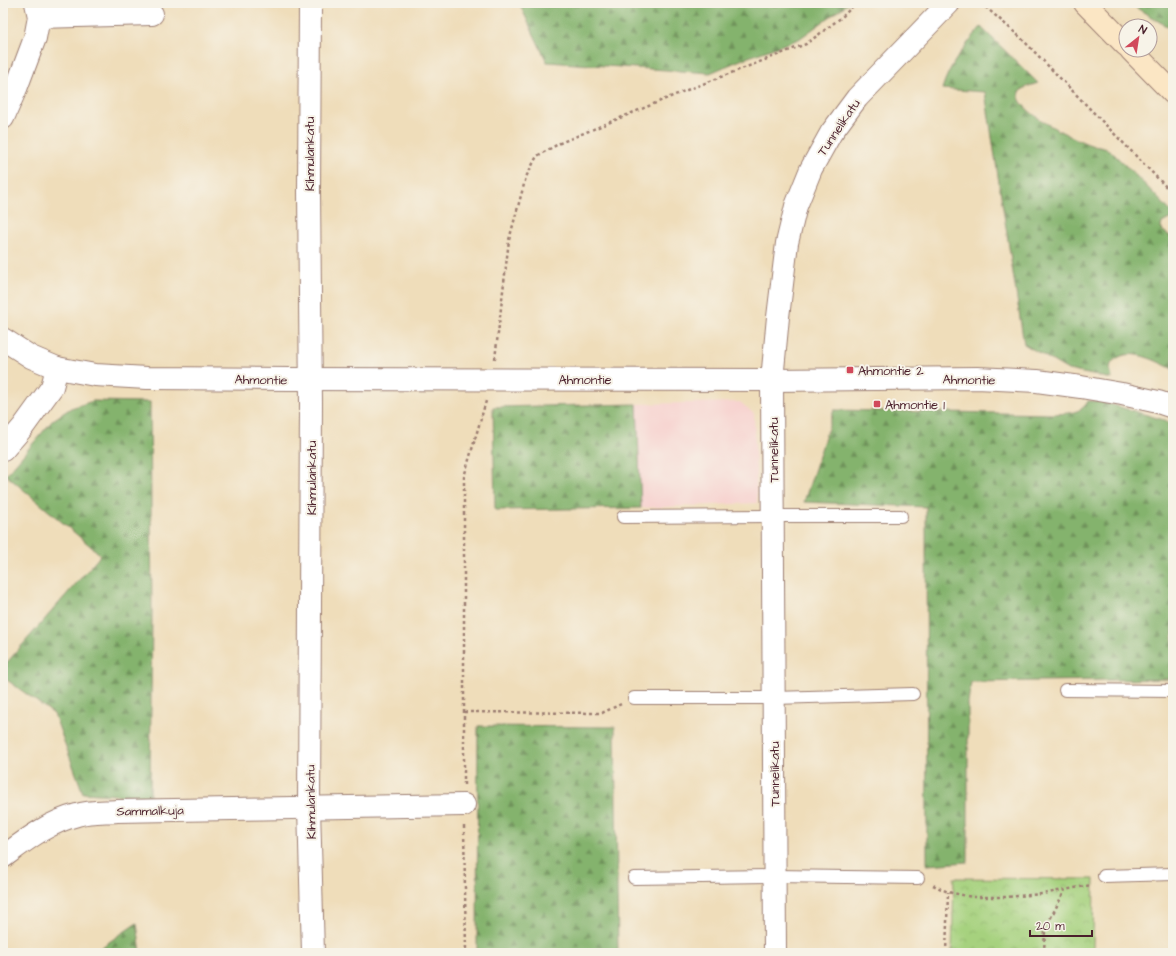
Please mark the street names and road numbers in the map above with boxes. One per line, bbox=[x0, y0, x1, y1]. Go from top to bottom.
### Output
street label: Tunnelikatu bbox=[813, 95, 865, 160]
street label: Kihmulankatu bbox=[301, 116, 319, 191]
street label: Ahmontie bbox=[234, 371, 288, 389]
street label: Ahmontie bbox=[559, 371, 611, 389]
street label: Ahmontie bbox=[942, 371, 996, 389]
street label: Tunnelikatu bbox=[765, 417, 783, 483]
street label: Kihmulankatu bbox=[303, 440, 321, 515]
street label: Tunnelikatu bbox=[766, 741, 784, 807]
street label: Kihmulankatu bbox=[301, 764, 321, 839]
street label: Sammalkuja bbox=[116, 801, 184, 821]

